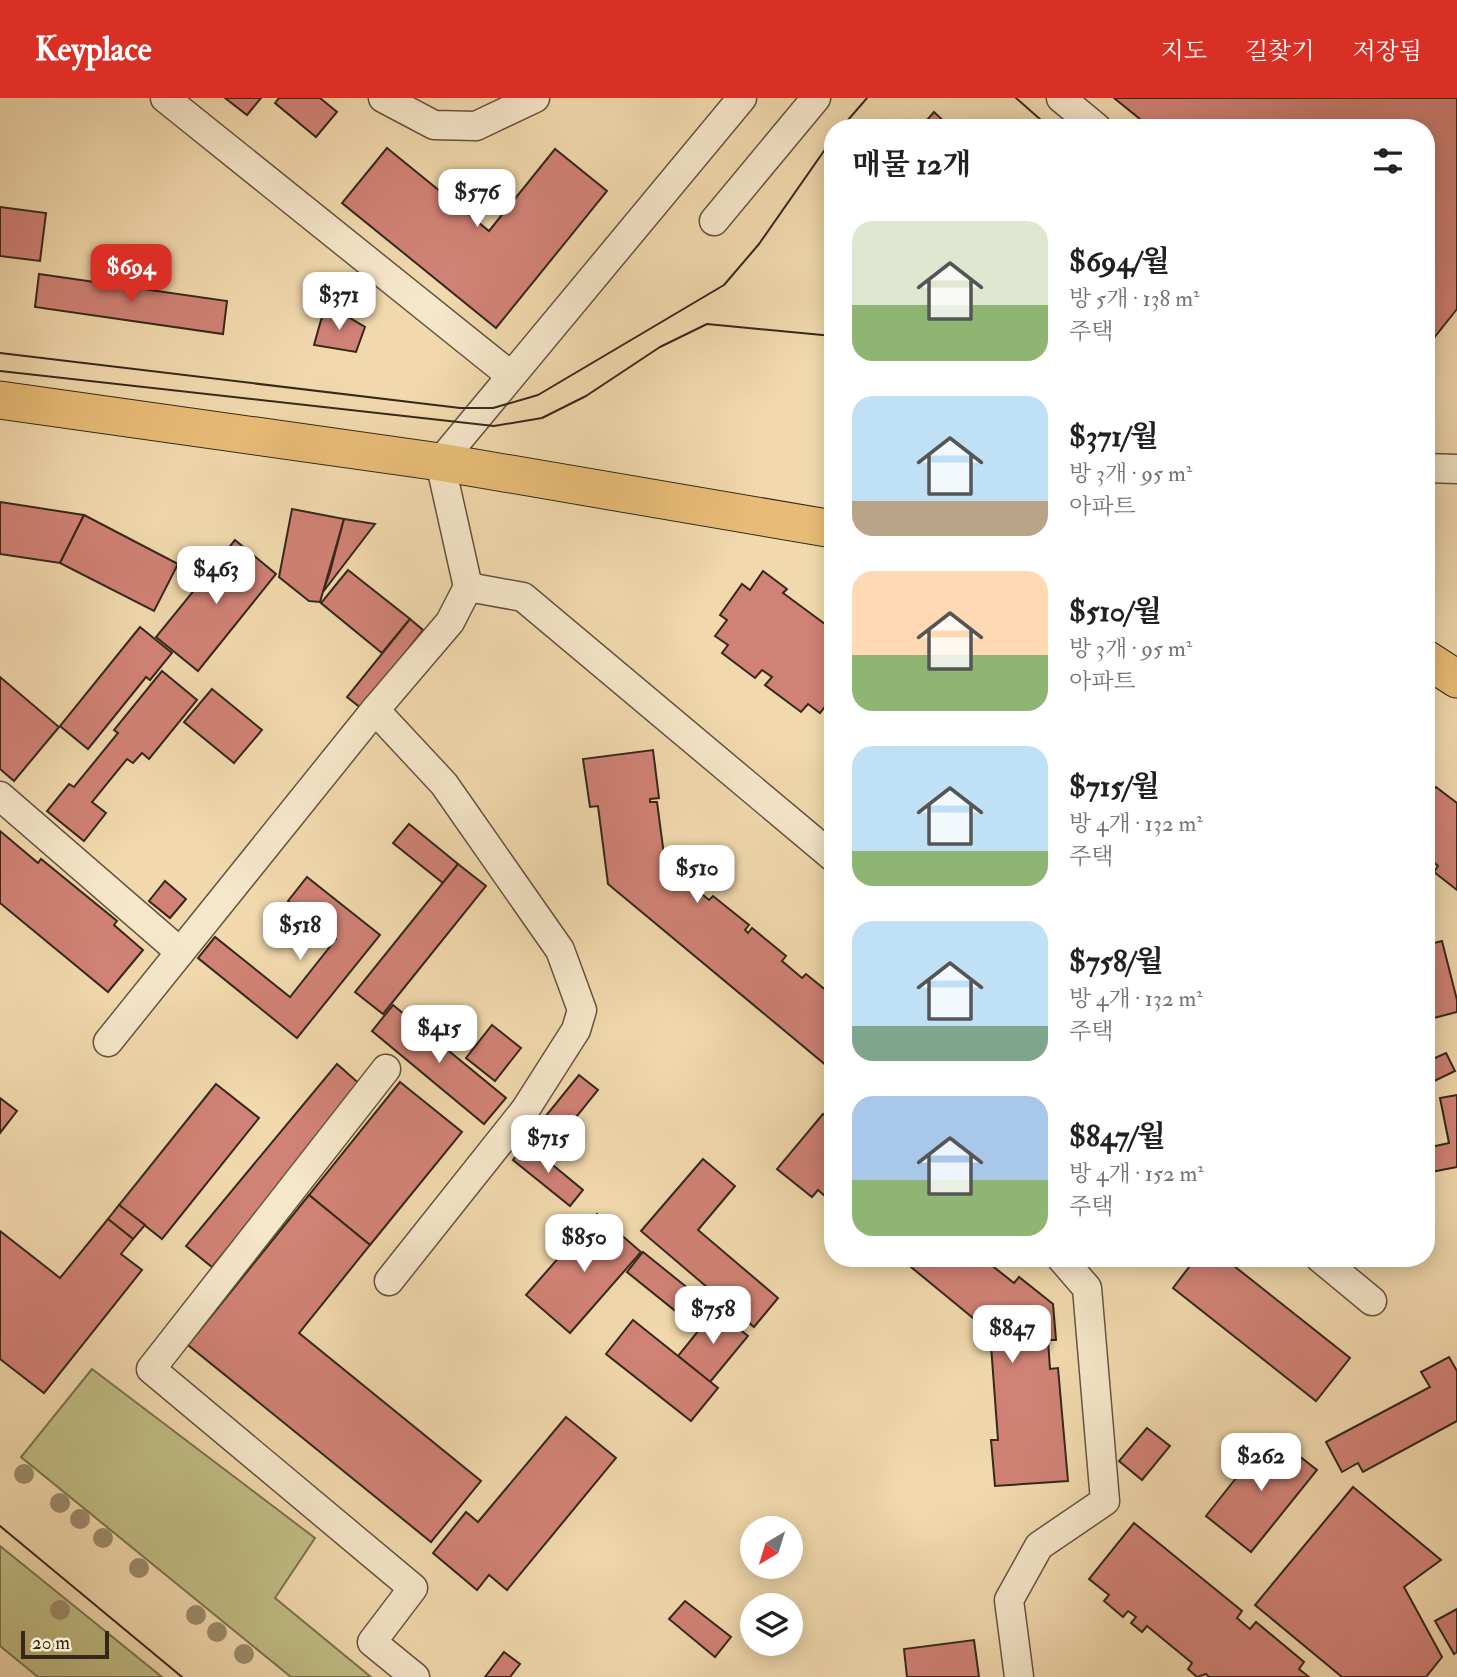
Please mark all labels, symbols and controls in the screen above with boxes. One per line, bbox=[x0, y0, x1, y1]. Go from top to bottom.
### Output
text: Keyplace bbox=[35, 29, 152, 70]
text: 지도 bbox=[1161, 36, 1207, 67]
text: 길찾기 bbox=[1245, 36, 1314, 67]
text: 저장됨 bbox=[1352, 36, 1422, 67]
icon: filters bbox=[1369, 142, 1407, 180]
text: 매물 12개 bbox=[852, 146, 971, 183]
pin: $576 bbox=[436, 170, 518, 229]
text: $576 bbox=[454, 177, 500, 206]
text: $694/월 bbox=[1069, 243, 1170, 280]
pin: $694 bbox=[90, 244, 172, 304]
icon: home bbox=[908, 249, 992, 333]
text: $694 bbox=[107, 252, 155, 281]
pin: $371 bbox=[298, 272, 380, 332]
text: $371 bbox=[319, 280, 359, 309]
text: 방 5개 · 138 m² bbox=[1069, 284, 1200, 313]
text: 주택 bbox=[1069, 317, 1113, 346]
text: $371/월 bbox=[1069, 418, 1159, 455]
icon: home bbox=[908, 424, 992, 508]
text: 방 3개 · 95 m² bbox=[1069, 459, 1192, 488]
text: 아파트 bbox=[1069, 492, 1136, 521]
pin: $463 bbox=[175, 546, 257, 606]
text: $463 bbox=[193, 554, 239, 583]
text: $510/월 bbox=[1069, 593, 1162, 630]
icon: home bbox=[908, 599, 992, 683]
text: 방 3개 · 95 m² bbox=[1069, 634, 1192, 663]
text: 아파트 bbox=[1069, 667, 1136, 696]
text: $715/월 bbox=[1069, 768, 1160, 805]
icon: home bbox=[908, 774, 992, 858]
text: 방 4개 · 132 m² bbox=[1069, 809, 1203, 838]
text: 주택 bbox=[1069, 842, 1113, 871]
pin: $510 bbox=[656, 846, 738, 905]
text: $510 bbox=[675, 853, 719, 882]
pin: $518 bbox=[259, 902, 341, 962]
text: $518 bbox=[279, 910, 321, 939]
text: $758/월 bbox=[1069, 943, 1164, 980]
icon: home bbox=[908, 949, 992, 1033]
text: 방 4개 · 132 m² bbox=[1069, 984, 1203, 1013]
pin: $415 bbox=[398, 1006, 480, 1065]
text: $415 bbox=[417, 1013, 461, 1042]
text: 주택 bbox=[1069, 1017, 1113, 1046]
pin: $715 bbox=[507, 1116, 589, 1175]
text: $847/월 bbox=[1069, 1118, 1166, 1155]
text: $715 bbox=[527, 1123, 569, 1152]
icon: home bbox=[908, 1124, 992, 1208]
text: 방 4개 · 152 m² bbox=[1069, 1159, 1204, 1188]
text: 주택 bbox=[1069, 1192, 1113, 1221]
pin: $850 bbox=[543, 1214, 625, 1274]
text: $850 bbox=[561, 1222, 607, 1251]
pin: $758 bbox=[672, 1286, 754, 1346]
text: $758 bbox=[691, 1294, 735, 1323]
pin: $847 bbox=[971, 1306, 1053, 1365]
text: $847 bbox=[989, 1313, 1035, 1342]
pin: $262 bbox=[1220, 1434, 1302, 1493]
text: $262 bbox=[1237, 1441, 1285, 1470]
north arrow bbox=[740, 1516, 803, 1578]
map controls bbox=[740, 1516, 803, 1656]
button: layers bbox=[740, 1593, 803, 1656]
scale bar bbox=[21, 1628, 108, 1660]
text: 20 m bbox=[32, 1631, 70, 1655]

